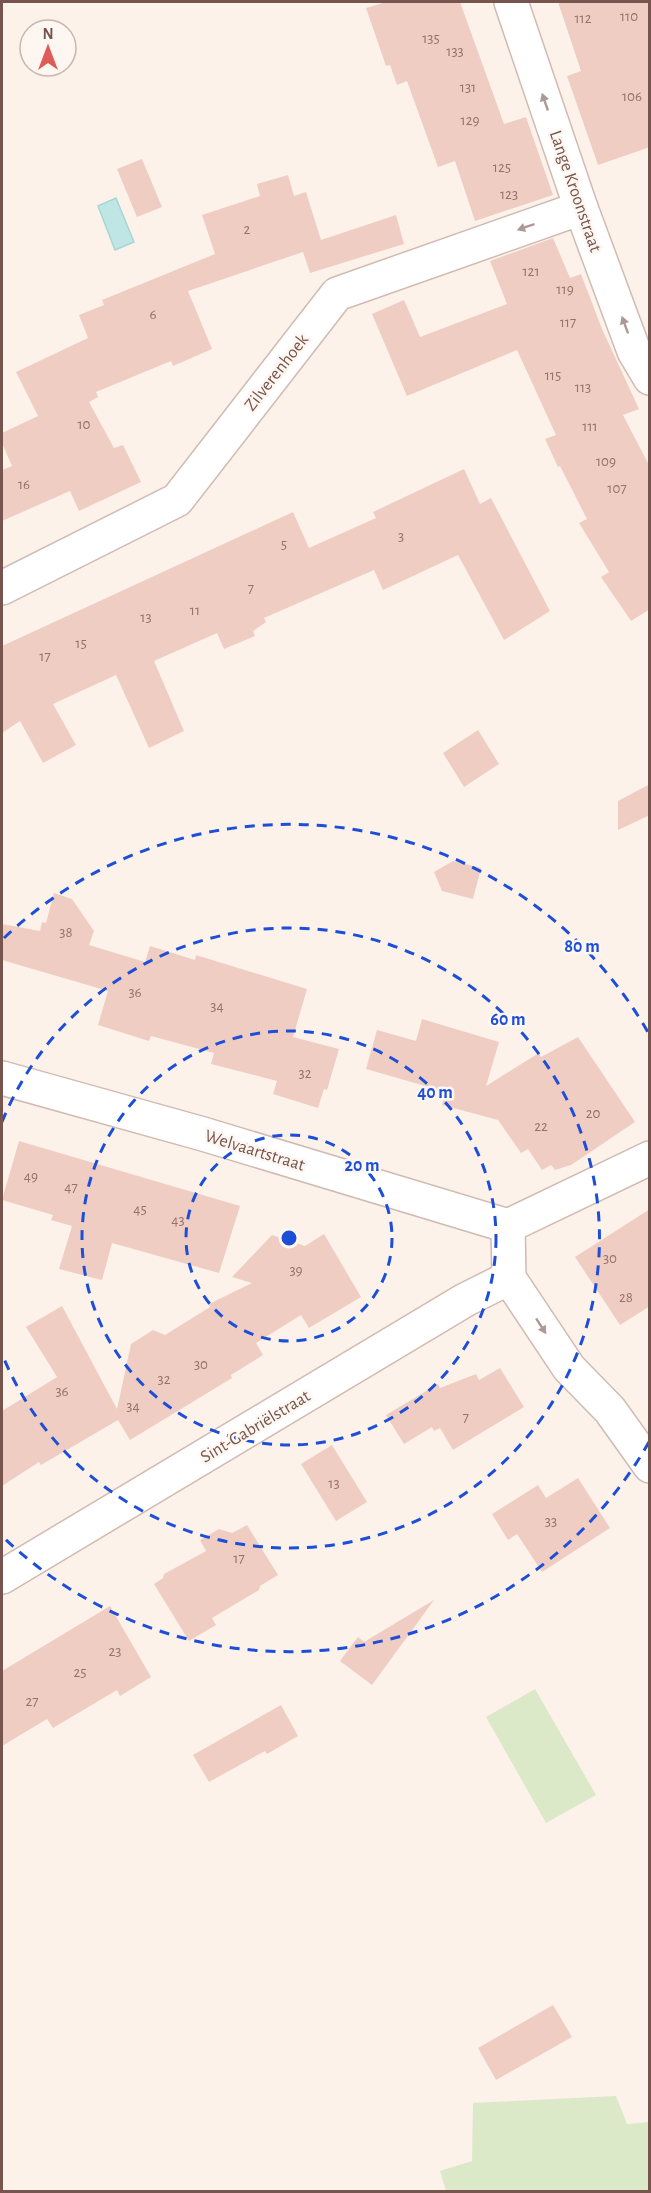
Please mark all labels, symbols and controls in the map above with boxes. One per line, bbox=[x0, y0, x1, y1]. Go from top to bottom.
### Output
house number: 110 bbox=[620, 9, 638, 24]
house number: 112 bbox=[574, 11, 592, 26]
north arrow bbox=[18, 18, 78, 78]
text: N bbox=[42, 26, 54, 42]
house number: 135 bbox=[422, 31, 440, 46]
house number: 133 bbox=[446, 44, 464, 59]
house number: 131 bbox=[460, 80, 476, 95]
house number: 106 bbox=[622, 89, 642, 104]
one-way arrow bbox=[540, 93, 549, 111]
house number: 129 bbox=[460, 113, 480, 128]
street label: Lange Kroonstraat bbox=[546, 128, 604, 255]
house number: 125 bbox=[493, 160, 511, 175]
house number: 123 bbox=[500, 187, 518, 202]
house number: 2 bbox=[244, 222, 251, 237]
one-way arrow bbox=[517, 223, 535, 233]
house number: 121 bbox=[522, 264, 540, 279]
house number: 119 bbox=[556, 282, 574, 297]
house number: 6 bbox=[149, 307, 157, 322]
house number: 117 bbox=[560, 315, 576, 330]
one-way arrow bbox=[619, 316, 629, 334]
street label: Zilverenhoek bbox=[241, 330, 313, 414]
house number: 115 bbox=[545, 368, 561, 383]
house number: 113 bbox=[575, 380, 591, 395]
house number: 10 bbox=[77, 417, 91, 432]
house number: 111 bbox=[582, 419, 598, 434]
house number: 109 bbox=[596, 454, 616, 469]
house number: 16 bbox=[18, 477, 30, 492]
house number: 107 bbox=[607, 481, 627, 496]
house number: 3 bbox=[398, 529, 404, 544]
house number: 5 bbox=[281, 537, 287, 552]
house number: 7 bbox=[248, 581, 254, 596]
house number: 11 bbox=[190, 603, 200, 618]
house number: 13 bbox=[140, 610, 152, 625]
house number: 15 bbox=[75, 636, 87, 651]
house number: 17 bbox=[39, 649, 51, 664]
house number: 38 bbox=[59, 925, 73, 940]
text: 80 m bbox=[564, 938, 600, 956]
house number: 36 bbox=[128, 985, 142, 1000]
house number: 34 bbox=[210, 999, 224, 1014]
text: 60 m bbox=[490, 1011, 526, 1029]
house number: 32 bbox=[298, 1066, 312, 1081]
text: 40 m bbox=[417, 1084, 453, 1102]
house number: 20 bbox=[586, 1106, 600, 1121]
house number: 22 bbox=[534, 1119, 548, 1134]
street label: Welvaartstraat bbox=[202, 1127, 307, 1175]
text: 20 m bbox=[344, 1157, 380, 1175]
house number: 49 bbox=[24, 1169, 38, 1184]
house number: 47 bbox=[64, 1180, 78, 1195]
house number: 45 bbox=[133, 1202, 147, 1217]
house number: 43 bbox=[171, 1213, 185, 1228]
centre of rings bbox=[279, 1228, 299, 1248]
house number: 30 bbox=[603, 1251, 617, 1266]
house number: 39 bbox=[289, 1263, 303, 1278]
house number: 28 bbox=[619, 1290, 633, 1305]
one-way arrow bbox=[536, 1318, 547, 1335]
house number: 30 bbox=[194, 1357, 208, 1372]
house number: 32 bbox=[157, 1372, 171, 1387]
house number: 36 bbox=[55, 1384, 69, 1399]
street label: Sint-Gabriëlstraat bbox=[198, 1387, 314, 1467]
house number: 34 bbox=[126, 1399, 140, 1414]
house number: 7 bbox=[463, 1410, 469, 1425]
house number: 13 bbox=[328, 1476, 340, 1491]
house number: 33 bbox=[545, 1514, 557, 1529]
house number: 17 bbox=[233, 1551, 245, 1566]
house number: 23 bbox=[108, 1644, 122, 1659]
house number: 25 bbox=[73, 1665, 87, 1680]
house number: 27 bbox=[25, 1694, 39, 1709]

